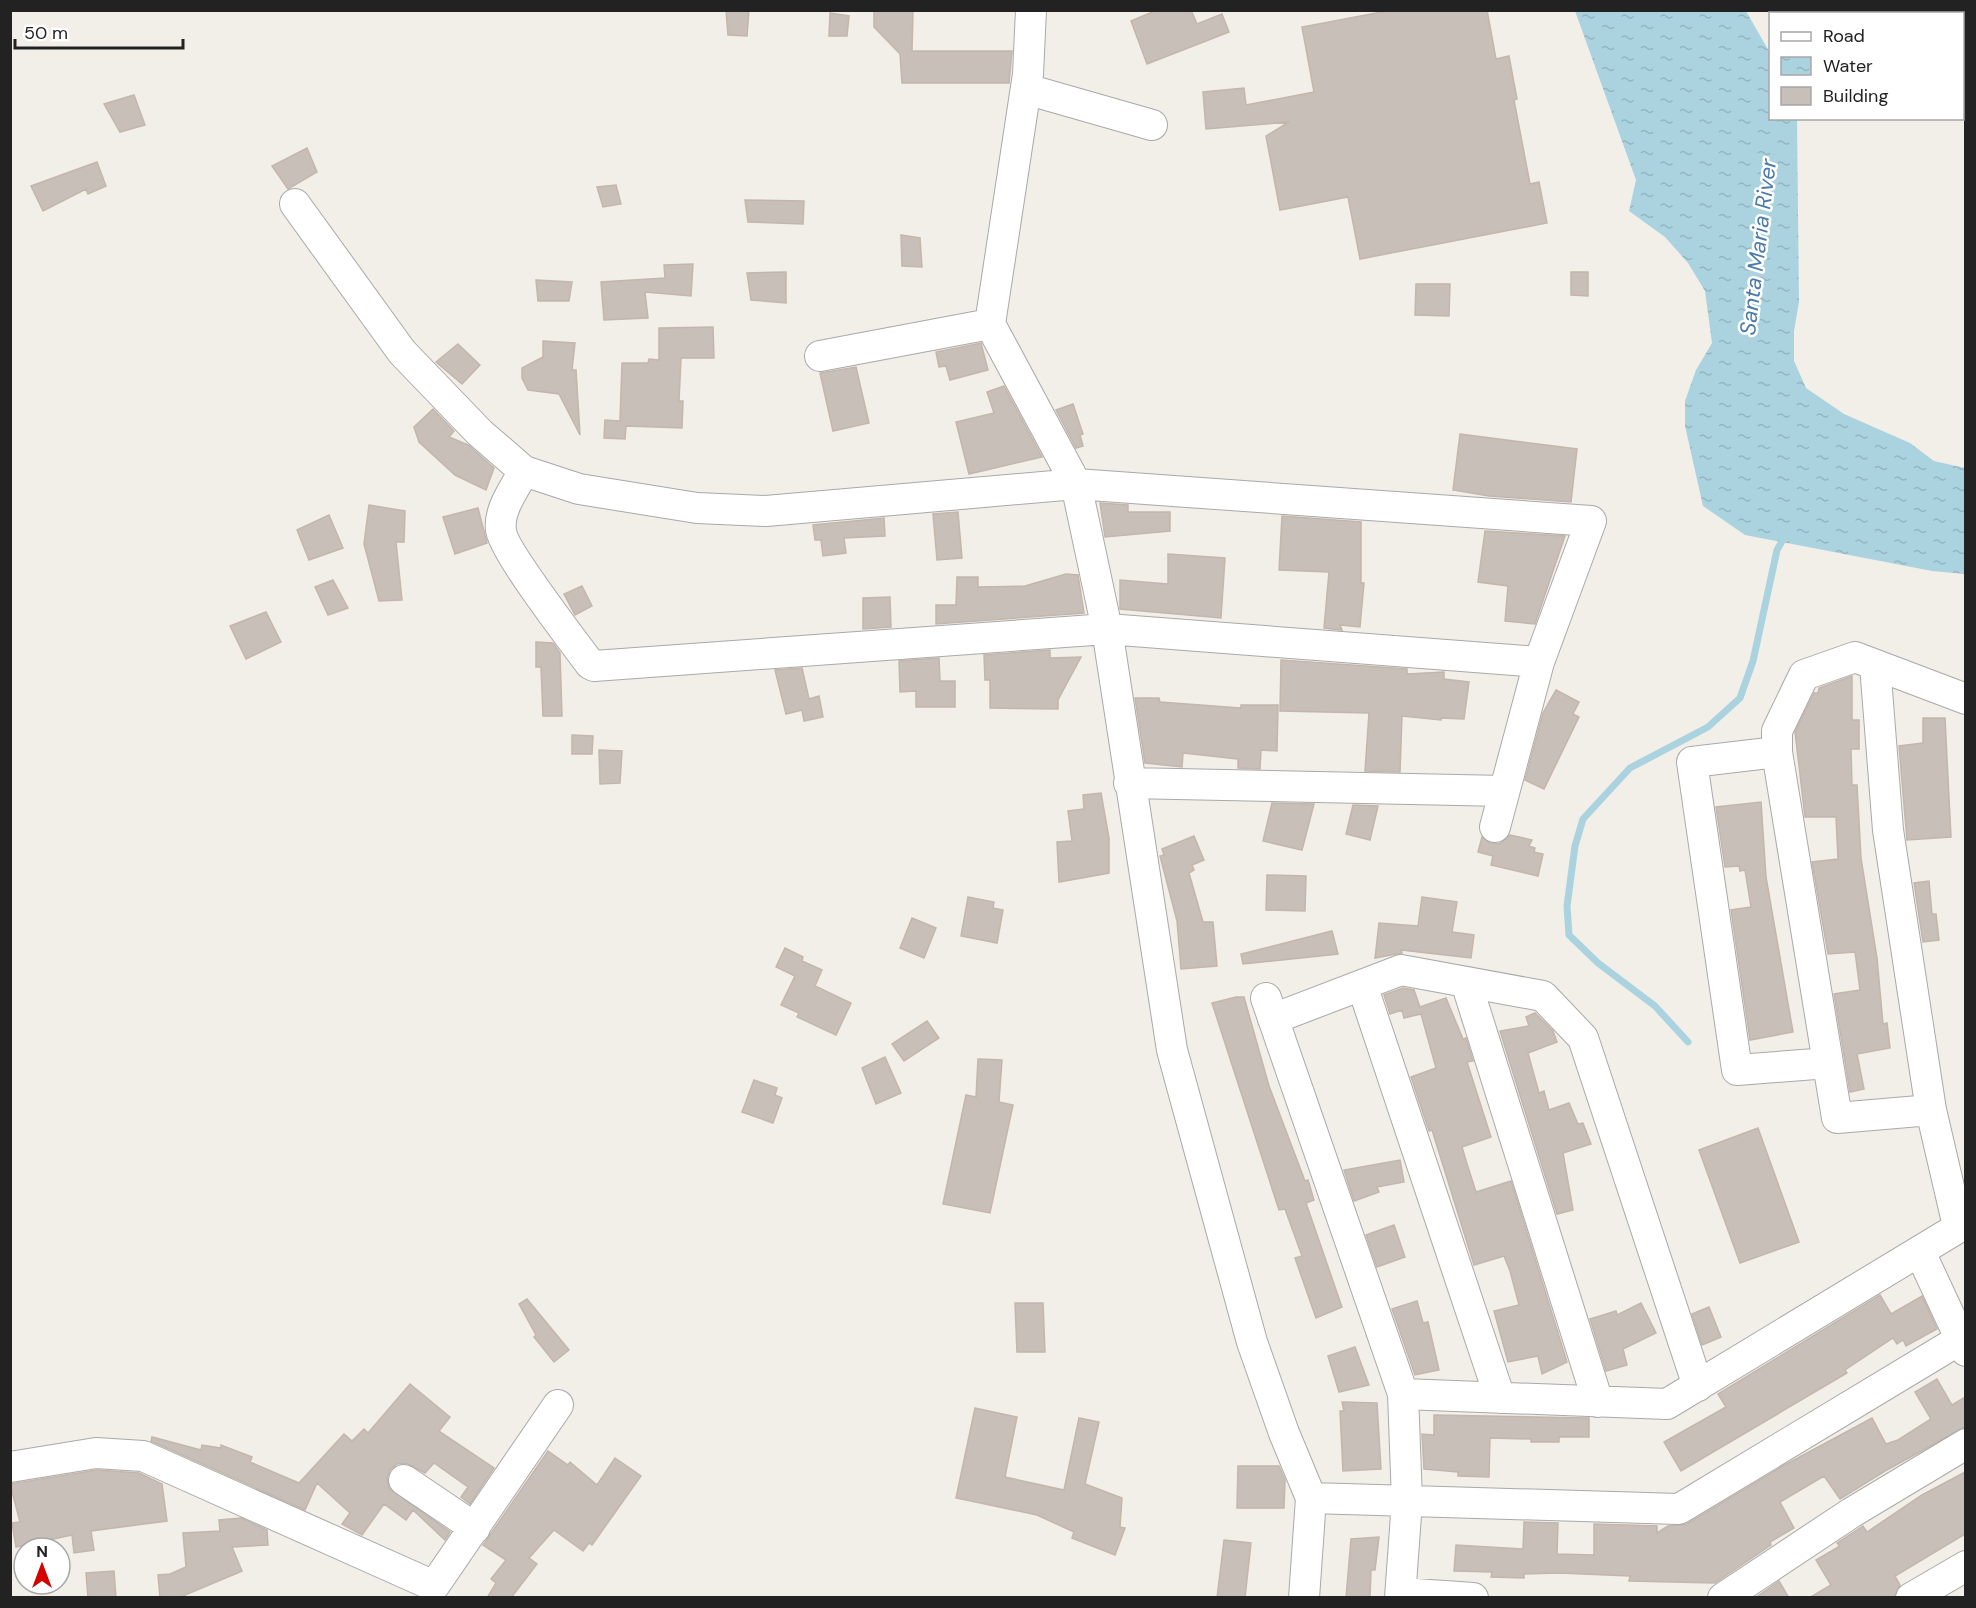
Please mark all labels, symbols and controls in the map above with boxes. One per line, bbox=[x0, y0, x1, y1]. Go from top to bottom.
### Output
scale bar bbox=[15, 12, 183, 50]
legend bbox=[1769, 12, 1964, 120]
text: 50 m bbox=[24, 21, 68, 45]
text: Road bbox=[1823, 24, 1865, 48]
text: Water bbox=[1823, 54, 1873, 78]
text: Building bbox=[1823, 84, 1888, 108]
water label: Santa Maria River bbox=[1733, 156, 1783, 337]
north arrow bbox=[12, 1536, 72, 1596]
text: N bbox=[36, 1541, 48, 1562]

